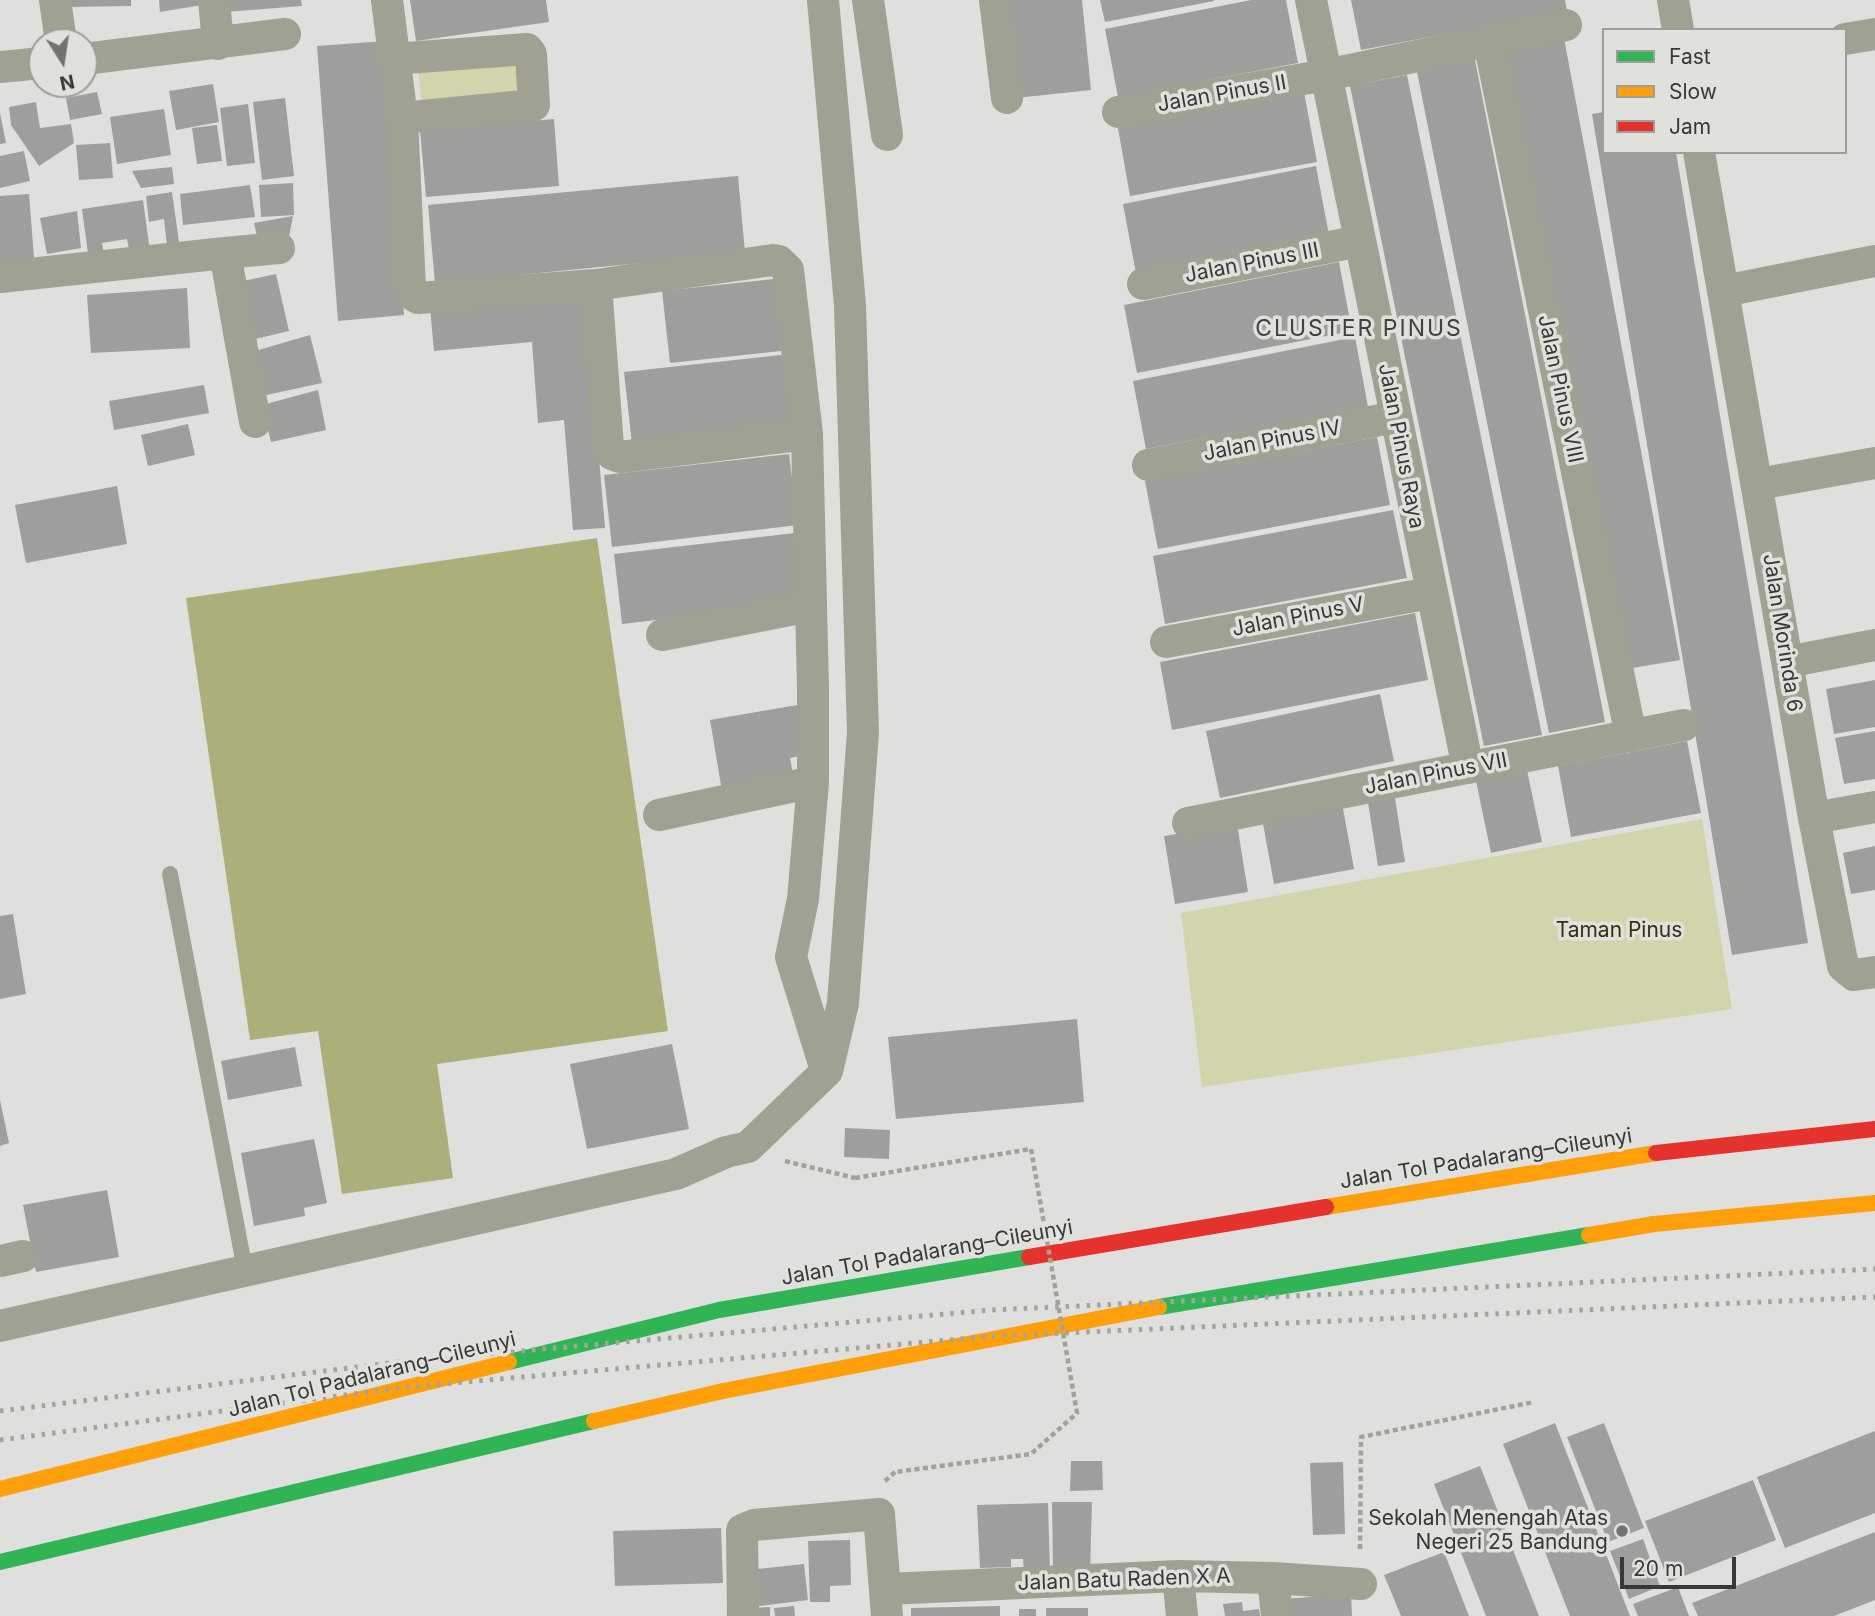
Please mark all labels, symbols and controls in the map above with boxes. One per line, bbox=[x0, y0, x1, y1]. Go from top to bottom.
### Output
north arrow bbox=[28, 28, 98, 98]
legend bbox=[1602, 28, 1847, 154]
text: Fast bbox=[1669, 44, 1711, 69]
text: N bbox=[58, 69, 77, 95]
street label: Jalan Pinus II bbox=[1156, 70, 1288, 118]
text: Slow bbox=[1669, 79, 1717, 104]
text: Jam bbox=[1669, 114, 1711, 139]
street label: Jalan Pinus III bbox=[1183, 238, 1321, 288]
street label: Jalan Pinus VIII bbox=[1532, 313, 1588, 465]
district label: CLUSTER PINUS bbox=[1257, 315, 1461, 343]
street label: Jalan Pinus Raya bbox=[1373, 361, 1429, 531]
street label: Jalan Pinus IV bbox=[1201, 415, 1343, 467]
street label: Jalan Morinda 6 bbox=[1757, 552, 1807, 714]
street label: Jalan Pinus V bbox=[1230, 592, 1366, 642]
street label: Jalan Pinus VII bbox=[1362, 748, 1510, 800]
park label: Taman Pinus bbox=[1556, 918, 1682, 944]
street label: Jalan Tol Padalarang–Cileunyi bbox=[1338, 1123, 1634, 1195]
street label: Jalan Tol Padalarang–Cileunyi bbox=[779, 1215, 1075, 1291]
street label: Jalan Tol Padalarang–Cileunyi bbox=[225, 1327, 519, 1423]
place label: Sekolah Menengah Atas Negeri 25 Bandung bbox=[1368, 1506, 1608, 1556]
marker: Sekolah Menengah Atas Negeri 25 Bandung bbox=[1614, 1523, 1630, 1539]
scale bar bbox=[1623, 1542, 1738, 1586]
text: 20 m bbox=[1633, 1556, 1683, 1581]
street label: Jalan Batu Raden X A bbox=[1017, 1564, 1231, 1596]

